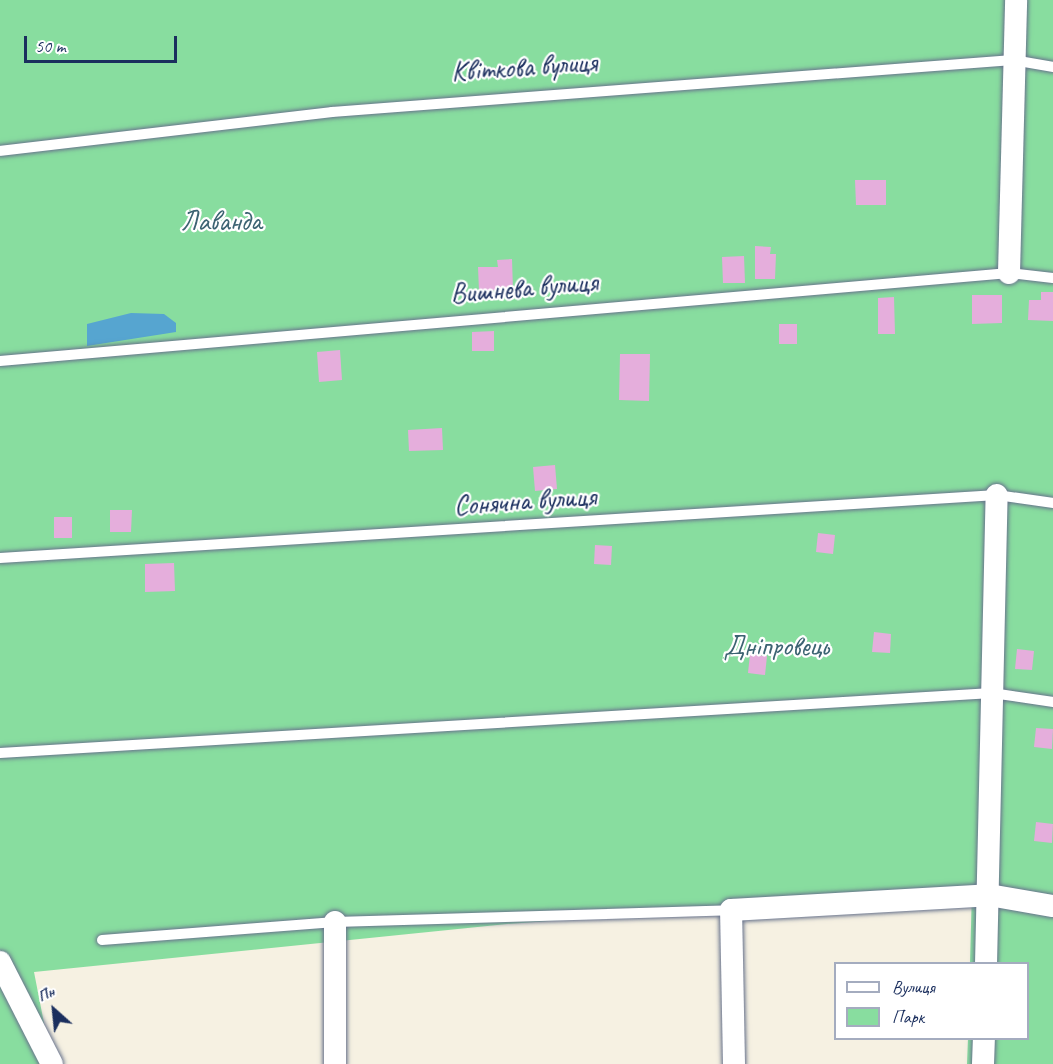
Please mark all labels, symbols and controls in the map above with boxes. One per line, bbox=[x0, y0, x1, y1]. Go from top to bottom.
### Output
scale bar bbox=[27, 24, 180, 62]
text: 50 m bbox=[35, 35, 66, 57]
street label: Квіткова вулиця bbox=[449, 45, 599, 89]
park label: Лаванда bbox=[181, 204, 261, 238]
street label: Вишнева вулиця bbox=[449, 265, 599, 311]
street label: Сонячна вулиця bbox=[453, 479, 597, 523]
park label: Дніпровець bbox=[723, 629, 829, 663]
legend bbox=[834, 962, 1029, 1040]
text: Вулиця bbox=[892, 976, 935, 998]
north arrow bbox=[24, 980, 84, 1040]
text: Пн bbox=[34, 981, 58, 1007]
text: Парк bbox=[892, 1006, 924, 1028]

